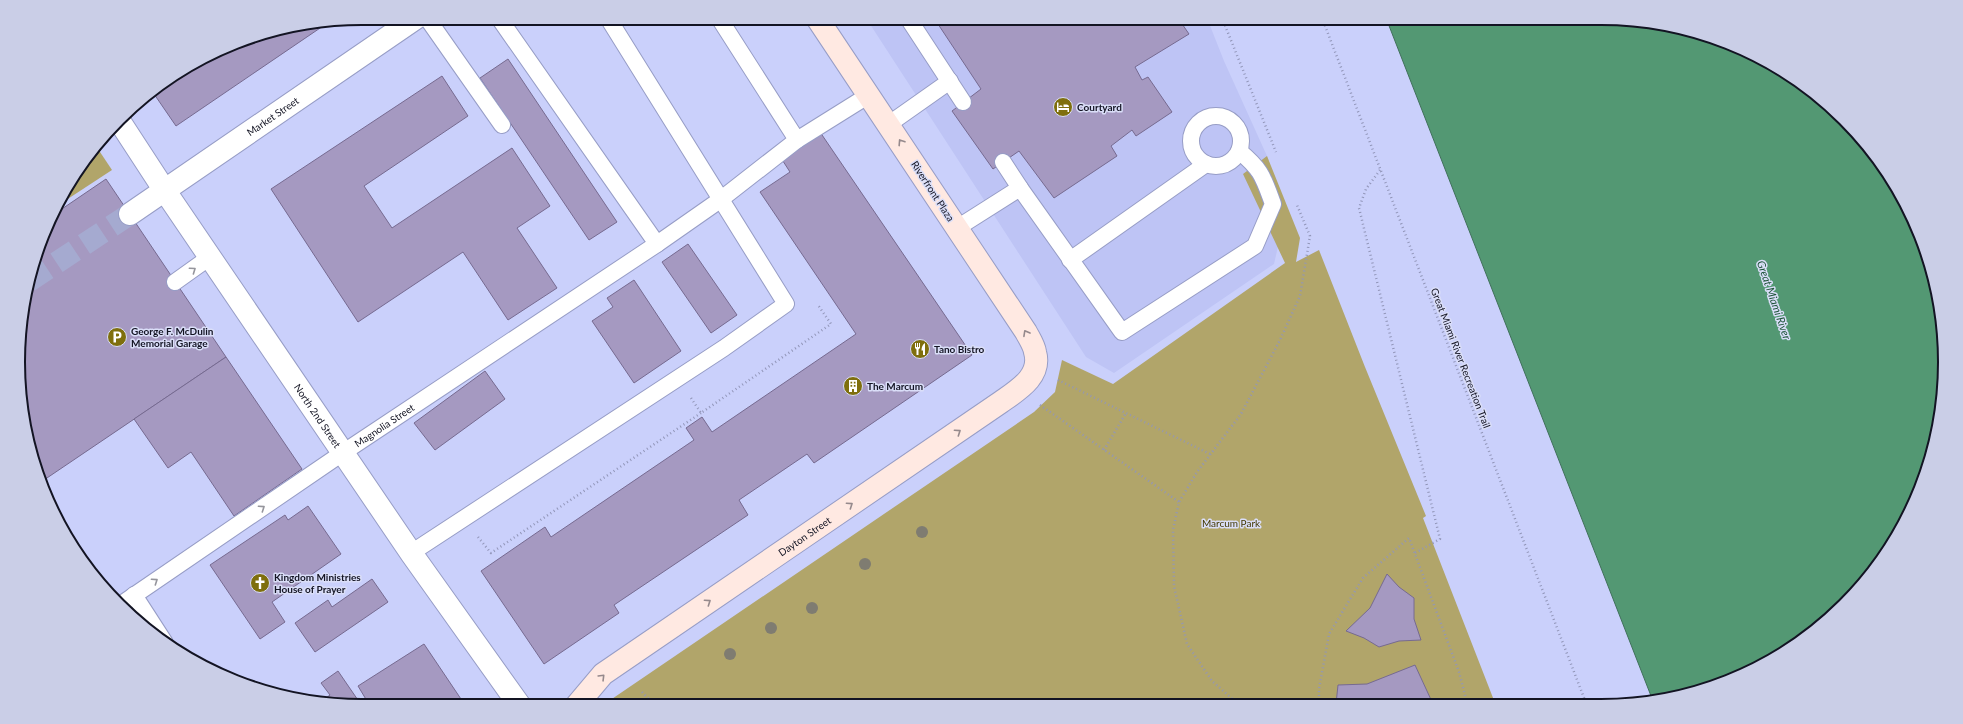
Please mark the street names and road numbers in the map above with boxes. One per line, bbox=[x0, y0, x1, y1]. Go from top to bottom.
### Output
street label: Market Street bbox=[244, 94, 301, 138]
street label: Riverfront Plaza bbox=[909, 159, 957, 223]
street label: Great Miami River Recreation Trail bbox=[1429, 286, 1493, 430]
street label: North 2nd Street bbox=[292, 381, 344, 450]
street label: Magnolia Street bbox=[352, 401, 417, 449]
street label: Dayton Street bbox=[776, 514, 834, 558]

